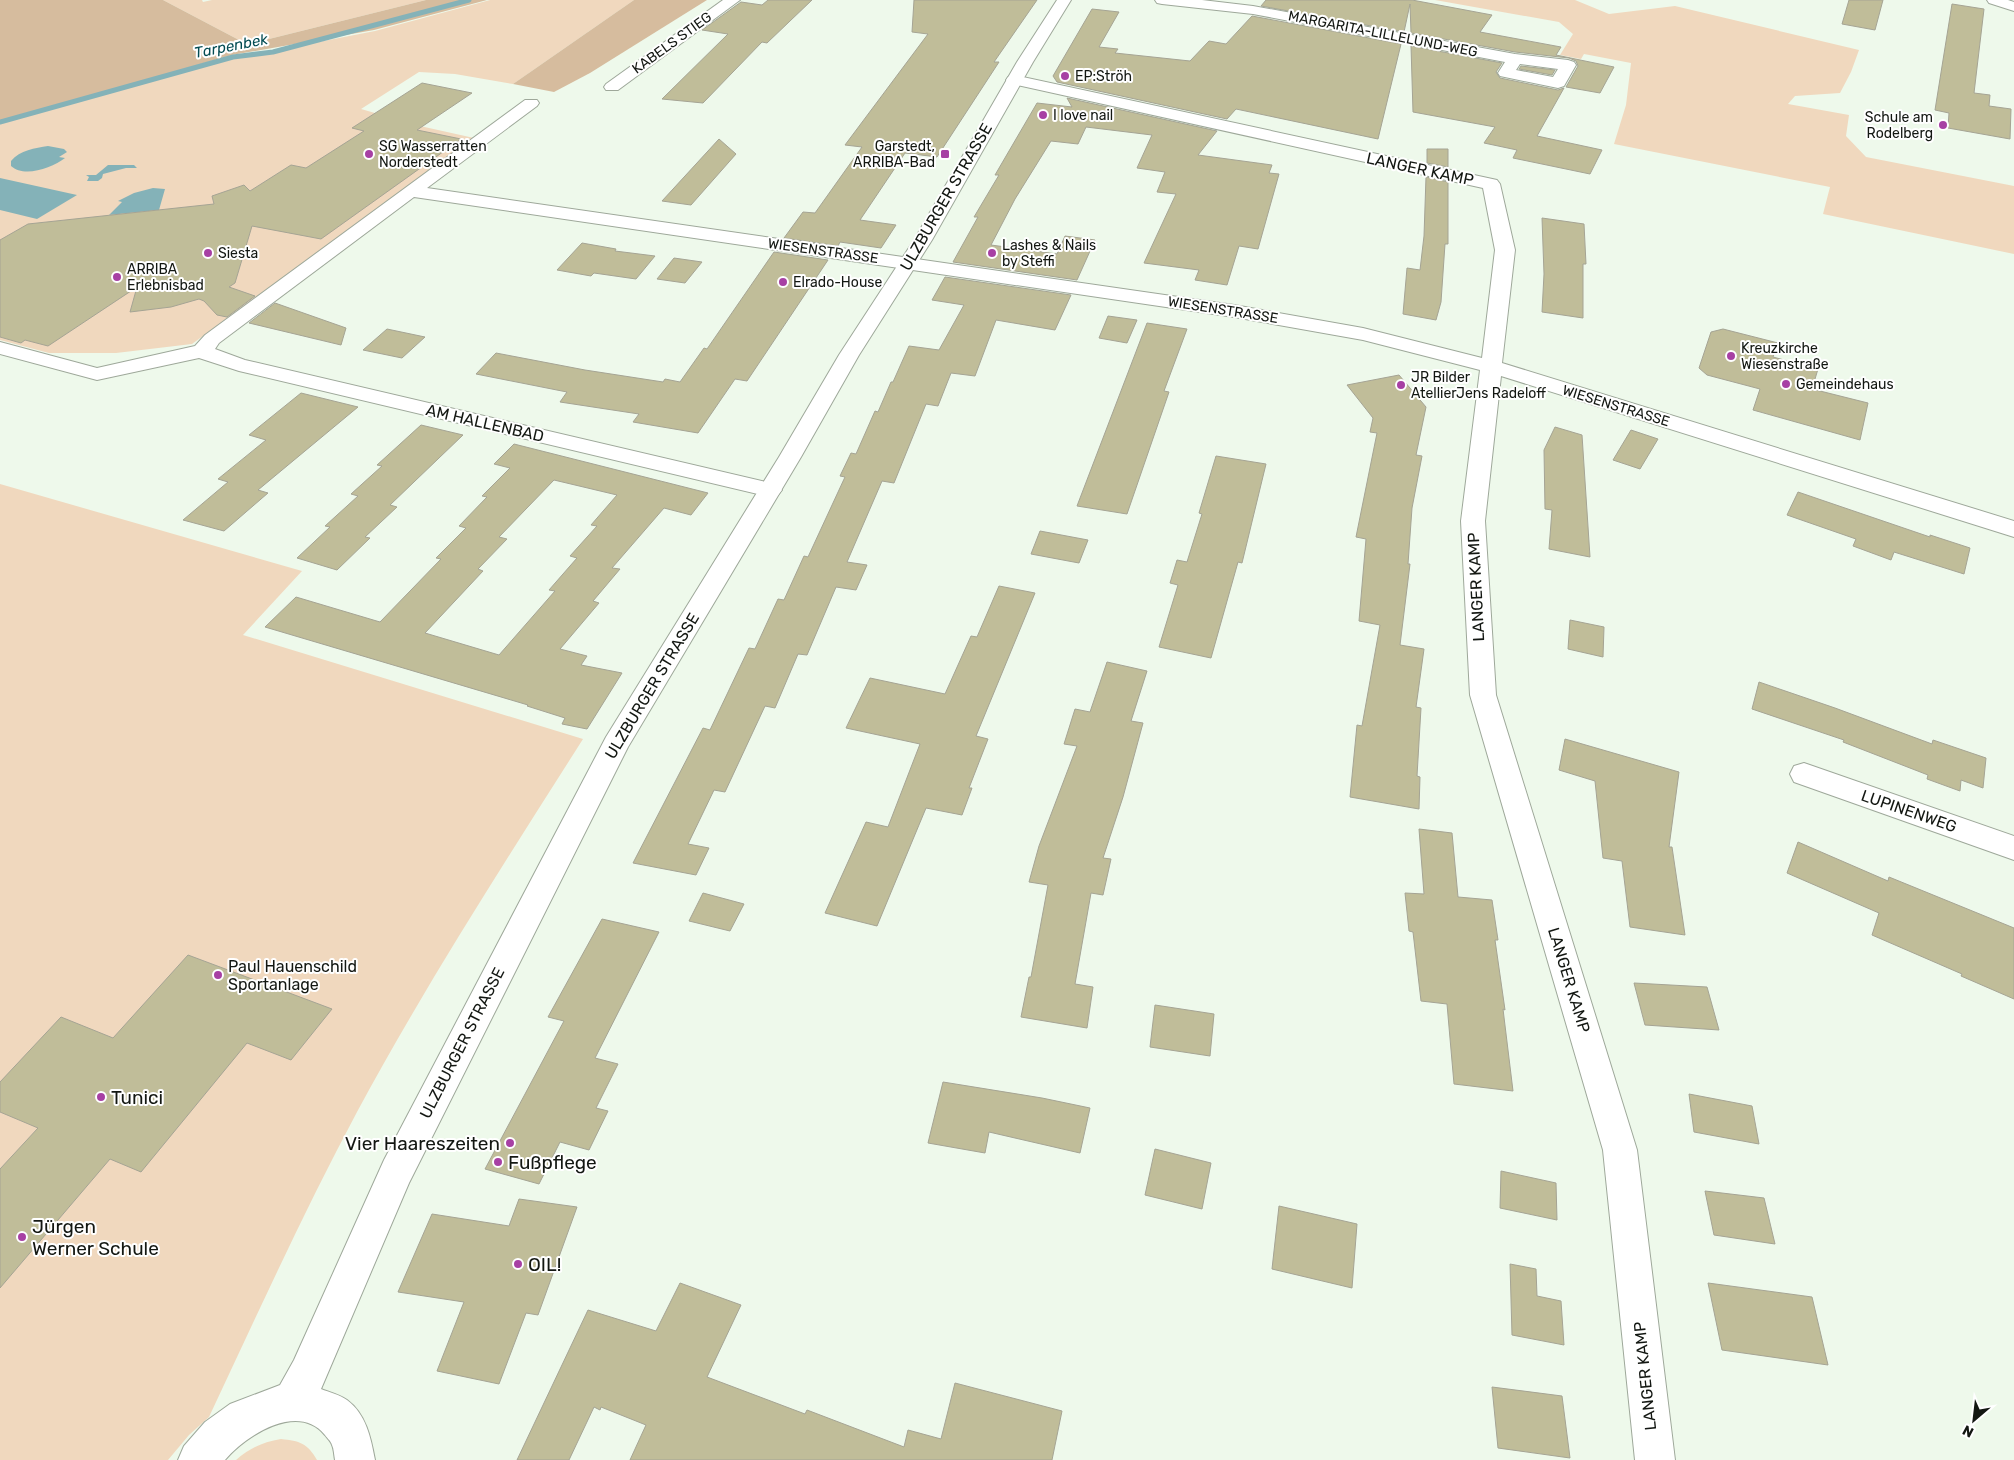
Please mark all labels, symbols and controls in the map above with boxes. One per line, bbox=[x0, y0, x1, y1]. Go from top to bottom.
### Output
street label: MARGARITA-LILLELUND-WEG bbox=[1287, 7, 1479, 61]
street label: KABELS STIEG bbox=[629, 8, 715, 78]
water label: Tarpenbek bbox=[193, 30, 270, 62]
place label: EP:Ströh bbox=[1075, 68, 1132, 85]
marker: EP:Ströh bbox=[1059, 70, 1071, 82]
place label: I love nail bbox=[1053, 107, 1113, 124]
marker: I love nail bbox=[1037, 109, 1049, 121]
place label: Schule am Rodelberg bbox=[1865, 109, 1933, 142]
marker: Schule am Rodelberg bbox=[1937, 119, 1949, 131]
street label: ULZBURGER STRASSE bbox=[896, 120, 996, 274]
place label: SG Wasserratten Norderstedt bbox=[379, 138, 487, 171]
place label: Garstedt, ARRIBA-Bad bbox=[853, 138, 935, 171]
marker: SG Wasserratten Norderstedt bbox=[363, 148, 375, 160]
marker: Garstedt, ARRIBA-Bad bbox=[939, 148, 951, 160]
street label: LANGER KAMP bbox=[1365, 148, 1475, 190]
street label: WIESENSTRASSE bbox=[767, 235, 879, 267]
place label: Lashes & Nails by Steffi bbox=[1002, 237, 1096, 270]
place label: Siesta bbox=[218, 245, 258, 262]
marker: Siesta bbox=[202, 247, 214, 259]
marker: Lashes & Nails by Steffi bbox=[986, 247, 998, 259]
place label: ARRIBA Erlebnisbad bbox=[127, 261, 204, 294]
marker: ARRIBA Erlebnisbad bbox=[111, 271, 123, 283]
place label: Elrado-House bbox=[793, 274, 882, 291]
marker: Elrado-House bbox=[777, 276, 789, 288]
street label: WIESENSTRASSE bbox=[1167, 293, 1279, 327]
place label: Kreuzkirche Wiesenstraße bbox=[1741, 340, 1829, 373]
marker: Kreuzkirche Wiesenstraße bbox=[1725, 350, 1737, 362]
place label: JR Bilder AtellierJens Radeloff bbox=[1411, 369, 1546, 402]
place label: Gemeindehaus bbox=[1796, 376, 1894, 393]
marker: Gemeindehaus bbox=[1780, 378, 1792, 390]
marker: JR Bilder AtellierJens Radeloff bbox=[1395, 379, 1407, 391]
street label: WIESENSTRASSE bbox=[1560, 382, 1672, 430]
street label: AM HALLENBAD bbox=[424, 400, 546, 446]
street label: LANGER KAMP bbox=[1464, 532, 1488, 642]
street label: ULZBURGER STRASSE bbox=[601, 610, 703, 762]
street label: LUPINENWEG bbox=[1859, 786, 1959, 836]
street label: LANGER KAMP bbox=[1544, 925, 1594, 1035]
place label: Paul Hauenschild Sportanlage bbox=[228, 957, 357, 994]
street label: ULZBURGER STRASSE bbox=[416, 964, 508, 1122]
marker: Paul Hauenschild Sportanlage bbox=[212, 969, 224, 981]
place label: Tunici bbox=[111, 1086, 163, 1109]
marker: Tunici bbox=[95, 1091, 107, 1103]
place label: Vier Haareszeiten bbox=[345, 1132, 500, 1155]
marker: Vier Haareszeiten bbox=[504, 1137, 516, 1149]
place label: Fußpflege bbox=[508, 1151, 597, 1174]
marker: Fußpflege bbox=[492, 1156, 504, 1168]
place label: Jürgen Werner Schule bbox=[32, 1215, 159, 1260]
marker: Jürgen Werner Schule bbox=[16, 1231, 28, 1243]
place label: OIL! bbox=[528, 1253, 561, 1276]
marker: OIL! bbox=[512, 1258, 524, 1270]
street label: LANGER KAMP bbox=[1630, 1321, 1660, 1431]
north arrow bbox=[1949, 1395, 1999, 1445]
text: N bbox=[1960, 1421, 1977, 1441]

